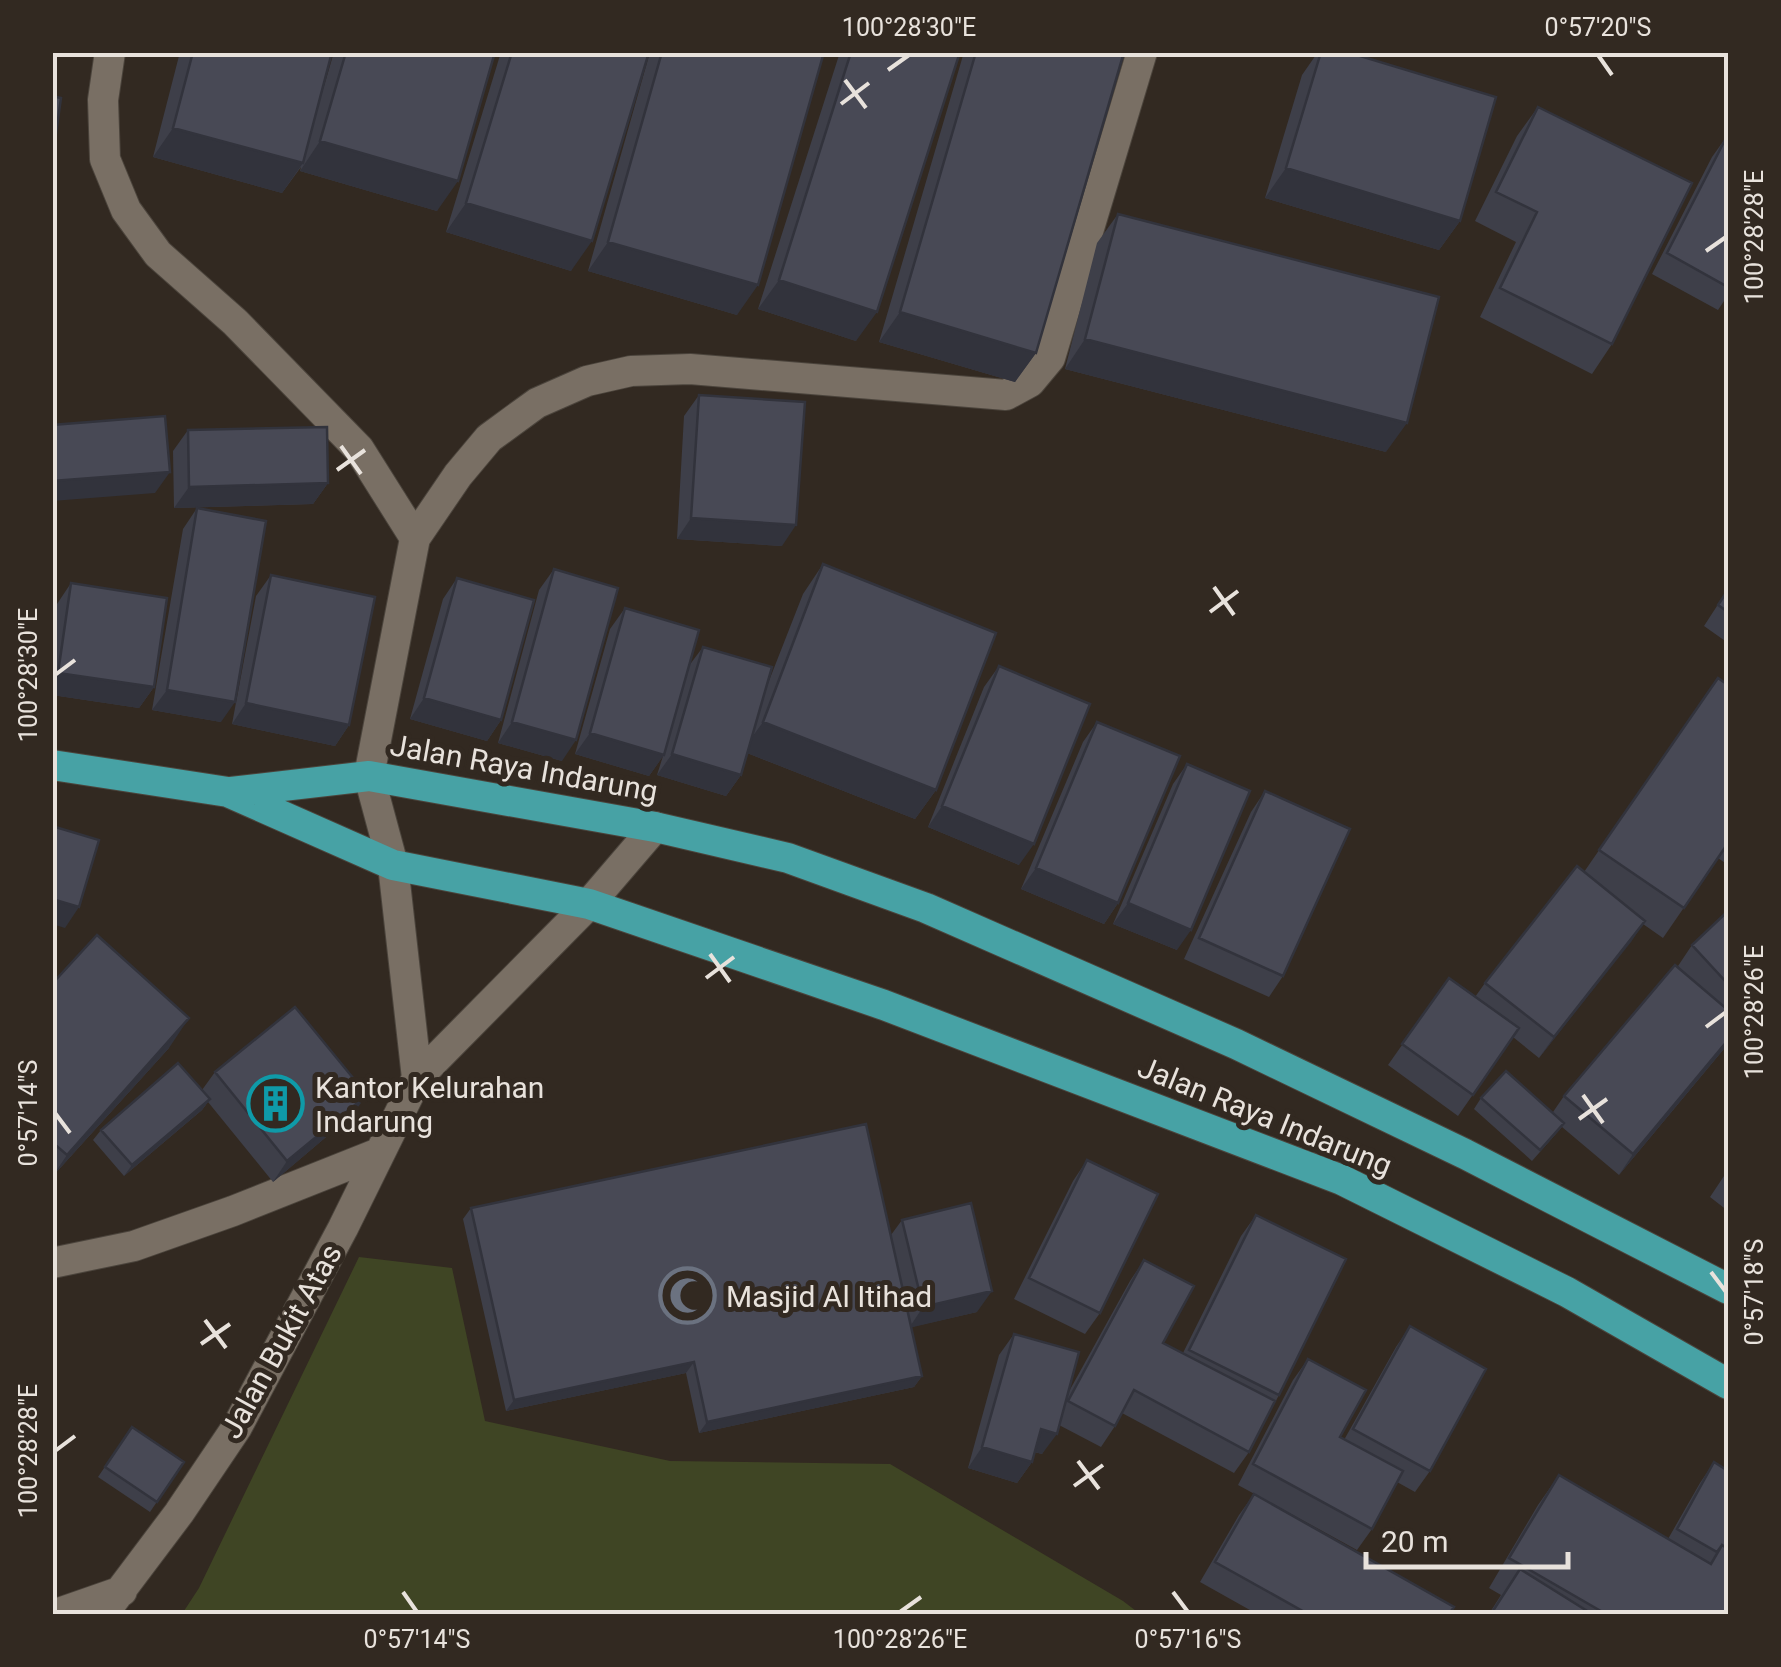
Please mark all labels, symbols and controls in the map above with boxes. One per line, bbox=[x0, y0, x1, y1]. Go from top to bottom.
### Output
text: 100°28'30"E bbox=[842, 13, 976, 42]
text: 0°57'20"S bbox=[1545, 13, 1651, 42]
text: 100°28'28"E bbox=[1740, 170, 1769, 304]
text: 100°28'30"E bbox=[14, 608, 43, 742]
street label: Jalan Raya Indarung bbox=[388, 727, 660, 809]
text: 100°28'26"E bbox=[1740, 945, 1769, 1079]
street label: Jalan Raya Indarung bbox=[1133, 1049, 1397, 1183]
text: 0°57'14"S bbox=[14, 1060, 43, 1166]
place label: Kantor Kelurahan Indarung bbox=[315, 1070, 544, 1139]
building icon: Kantor Kelurahan Indarung bbox=[246, 1074, 306, 1134]
street label: Jalan Bukit Atas bbox=[213, 1238, 349, 1444]
text: 0°57'18"S bbox=[1740, 1239, 1769, 1345]
mosque icon: Masjid Al Itihad bbox=[657, 1266, 717, 1326]
place label: Masjid Al Itihad bbox=[726, 1279, 932, 1314]
text: 100°28'28"E bbox=[14, 1384, 43, 1518]
scale bar bbox=[1366, 1507, 1568, 1569]
text: 20 m bbox=[1381, 1524, 1448, 1559]
text: 0°57'14"S bbox=[364, 1625, 470, 1654]
text: 100°28'26"E bbox=[833, 1625, 967, 1654]
text: 0°57'16"S bbox=[1135, 1625, 1241, 1654]

